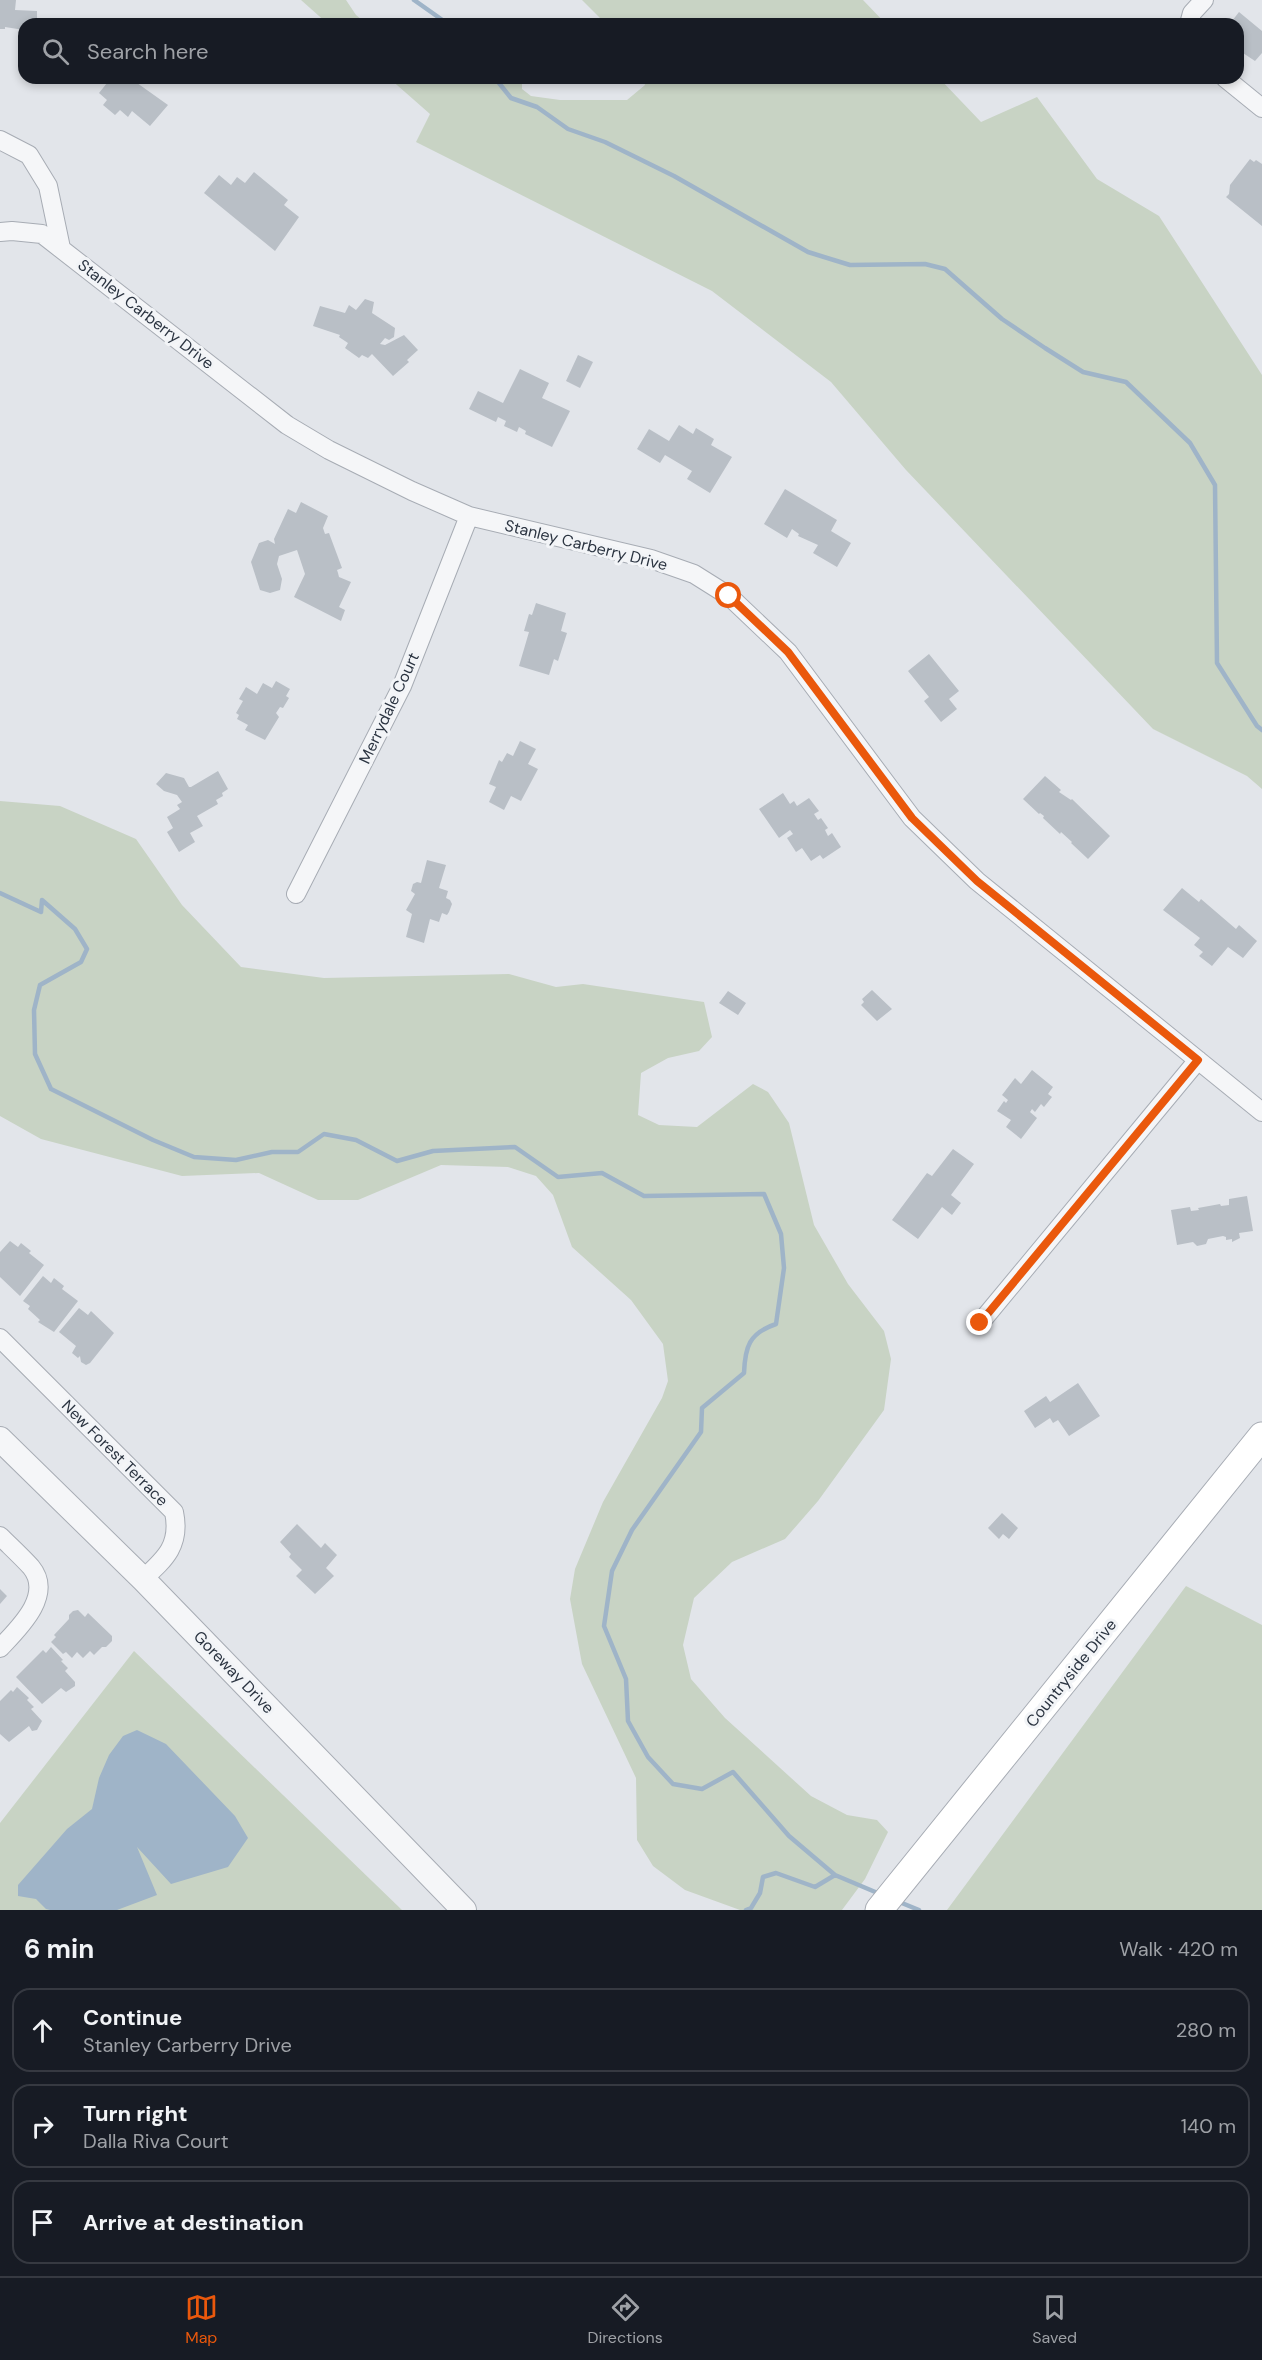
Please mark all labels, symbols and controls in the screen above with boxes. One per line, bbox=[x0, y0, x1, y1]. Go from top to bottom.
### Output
search box bbox=[18, 18, 1244, 84]
icon: search bbox=[39, 35, 72, 68]
text: Search here bbox=[87, 37, 208, 66]
street label: Stanley Carberry Drive bbox=[74, 254, 218, 374]
street label: Stanley Carberry Drive bbox=[502, 515, 670, 575]
route start bbox=[715, 582, 741, 608]
street label: Merrydale Court bbox=[354, 649, 424, 767]
route end bbox=[966, 1309, 992, 1335]
street label: New Forest Terrace bbox=[57, 1395, 173, 1511]
street label: Countryside Drive bbox=[1021, 1615, 1121, 1731]
street label: Goreway Drive bbox=[189, 1626, 279, 1718]
text: 6 min bbox=[24, 1932, 94, 1966]
text: Walk · 420 m bbox=[1119, 1936, 1238, 1962]
text: Continue bbox=[83, 2003, 182, 2032]
icon: ahead bbox=[26, 2014, 59, 2047]
text: 280 m bbox=[1176, 2017, 1236, 2043]
text: Stanley Carberry Drive bbox=[83, 2032, 292, 2058]
text: Turn right bbox=[83, 2099, 188, 2128]
icon: right bbox=[26, 2110, 59, 2143]
text: 140 m bbox=[1181, 2113, 1236, 2139]
text: Dalla Riva Court bbox=[83, 2128, 229, 2154]
icon: arrive bbox=[26, 2206, 59, 2239]
text: Arrive at destination bbox=[83, 2208, 304, 2237]
tab: Map bbox=[185, 2291, 218, 2348]
tab: Directions bbox=[587, 2291, 663, 2348]
tab: Saved bbox=[1032, 2291, 1077, 2348]

